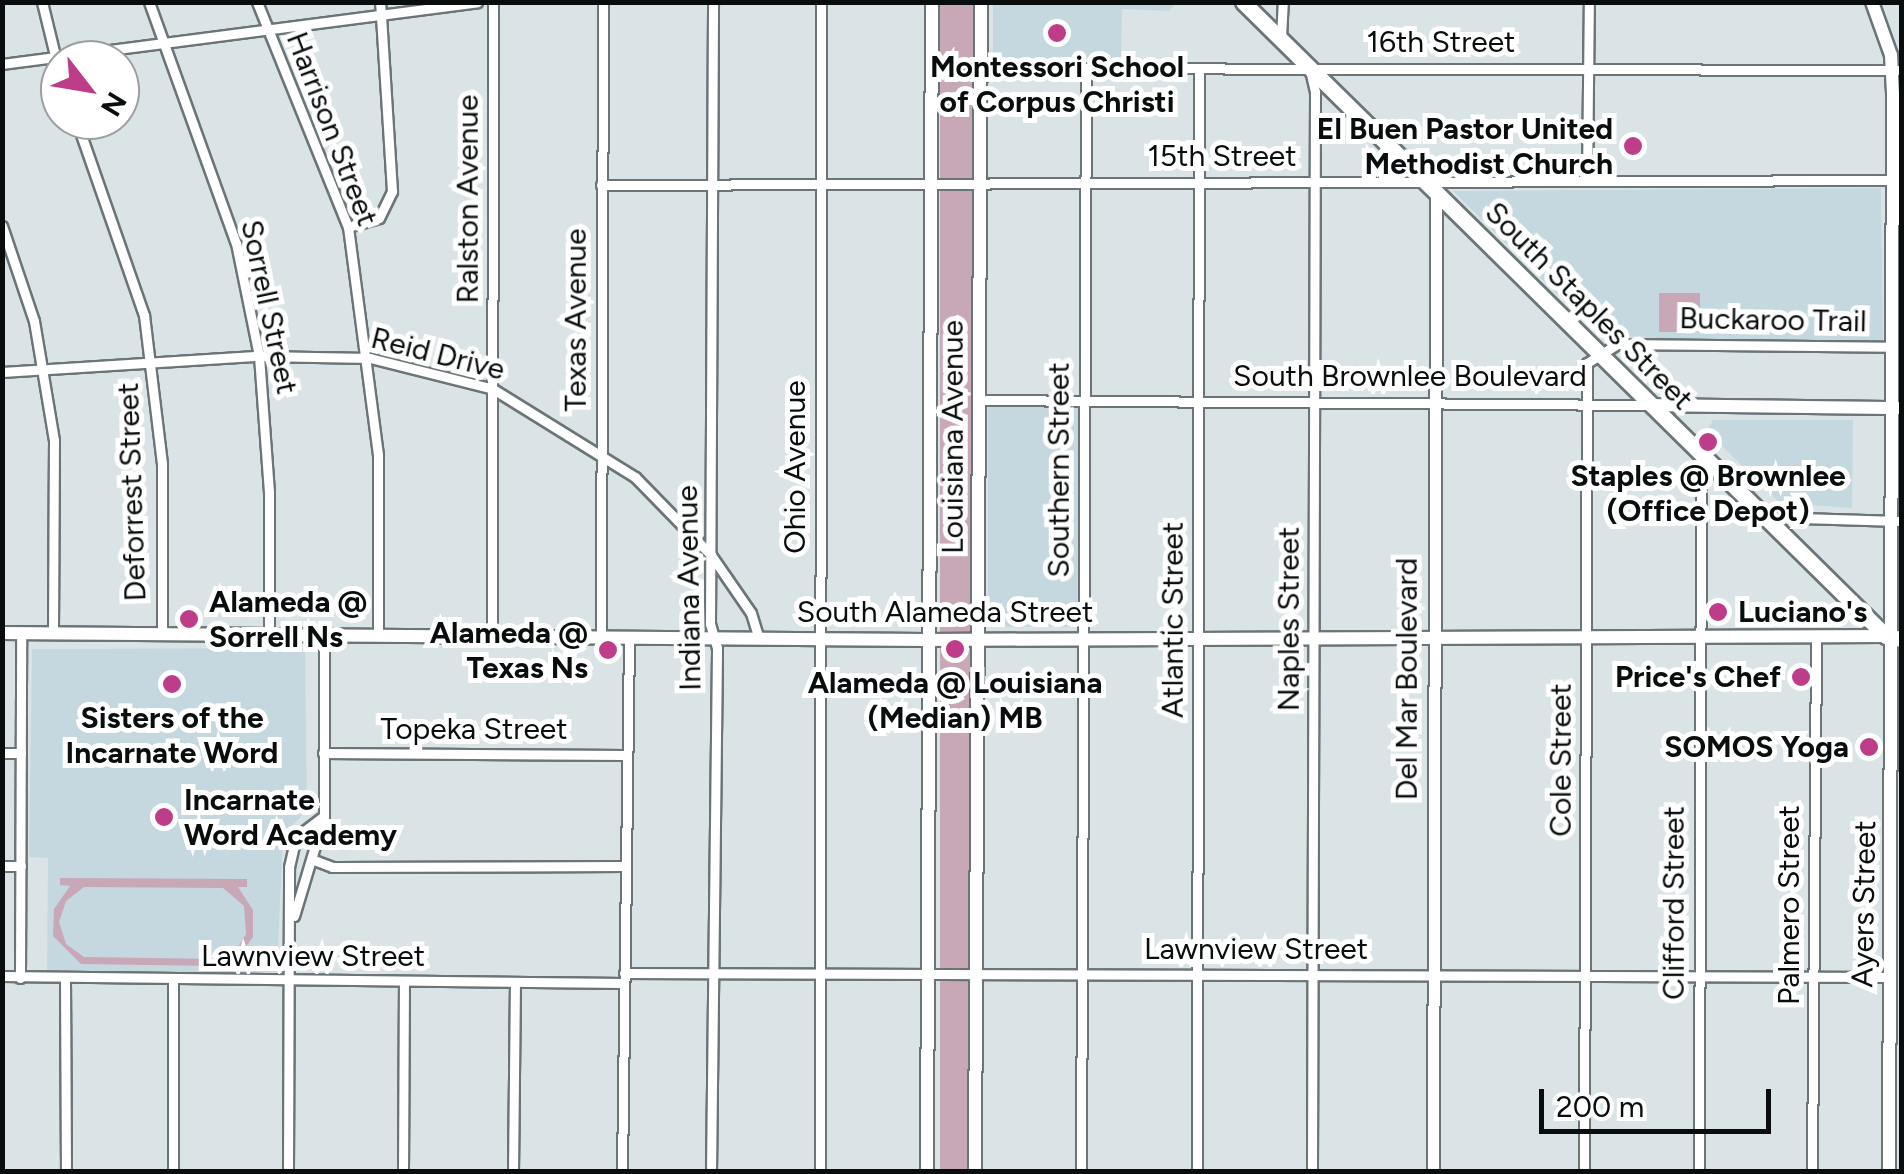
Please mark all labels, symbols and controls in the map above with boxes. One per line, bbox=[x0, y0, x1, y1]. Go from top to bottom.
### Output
marker: Montessori School of Corpus Christi bbox=[1046, 22, 1068, 44]
street label: 16th Street bbox=[1367, 24, 1515, 60]
street label: Harrison Street bbox=[279, 27, 385, 231]
north arrow bbox=[40, 40, 140, 140]
place label: Montessori School of Corpus Christi bbox=[930, 49, 1184, 120]
text: N bbox=[94, 86, 134, 122]
street label: Ralston Avenue bbox=[450, 95, 486, 303]
place label: El Buen Pastor United Methodist Church bbox=[1317, 111, 1613, 182]
marker: El Buen Pastor United Methodist Church bbox=[1622, 135, 1644, 157]
street label: 15th Street bbox=[1147, 138, 1297, 174]
street label: South Staples Street bbox=[1478, 195, 1700, 417]
street label: Sorrell Street bbox=[233, 217, 305, 397]
street label: Texas Avenue bbox=[558, 228, 594, 412]
street label: Buckaroo Trail bbox=[1679, 300, 1867, 340]
street label: Reid Drive bbox=[367, 320, 509, 388]
street label: Louisiana Avenue bbox=[935, 320, 971, 554]
street label: South Brownlee Boulevard bbox=[1233, 358, 1587, 394]
street label: Southern Street bbox=[1041, 362, 1077, 578]
street label: Ohio Avenue bbox=[777, 380, 813, 554]
street label: Deforrest Street bbox=[110, 382, 154, 602]
marker: Staples @ Brownlee (Office Depot) bbox=[1697, 431, 1719, 453]
place label: Staples @ Brownlee (Office Depot) bbox=[1570, 458, 1846, 528]
street label: Indiana Avenue bbox=[669, 485, 709, 691]
street label: Atlantic Street bbox=[1155, 522, 1191, 718]
street label: Naples Street bbox=[1271, 527, 1307, 711]
street label: Del Mar Boulevard bbox=[1389, 558, 1425, 800]
place label: Alameda @ Sorrell Ns bbox=[209, 584, 367, 654]
street label: South Alameda Street bbox=[797, 594, 1093, 630]
place label: Luciano's bbox=[1738, 594, 1867, 630]
marker: Luciano's bbox=[1707, 601, 1729, 623]
marker: Alameda @ Sorrell Ns bbox=[178, 608, 200, 630]
place label: Alameda @ Texas Ns bbox=[430, 615, 588, 686]
marker: Alameda @ Louisiana (Median) MB bbox=[944, 638, 966, 660]
marker: Alameda @ Texas Ns bbox=[597, 639, 619, 661]
place label: Price's Chef bbox=[1615, 659, 1781, 695]
place label: Alameda @ Louisiana (Median) MB bbox=[808, 665, 1102, 736]
marker: Price's Chef bbox=[1790, 666, 1812, 688]
marker: Sisters of the Incarnate Word bbox=[161, 673, 183, 695]
street label: Cole Street bbox=[1543, 683, 1579, 837]
place label: Sisters of the Incarnate Word bbox=[66, 700, 278, 770]
street label: Topeka Street bbox=[380, 711, 568, 747]
place label: SOMOS Yoga bbox=[1664, 729, 1849, 765]
marker: SOMOS Yoga bbox=[1858, 736, 1880, 758]
place label: Incarnate Word Academy bbox=[184, 782, 397, 852]
street label: Palmero Street bbox=[1771, 805, 1807, 1005]
marker: Incarnate Word Academy bbox=[153, 806, 175, 828]
street label: Clifford Street bbox=[1656, 806, 1692, 1000]
street label: Ayers Street bbox=[1845, 820, 1883, 988]
street label: Lawnview Street bbox=[1144, 931, 1368, 967]
street label: Lawnview Street bbox=[201, 938, 425, 974]
scale bar bbox=[1544, 1069, 1776, 1131]
text: 200 m bbox=[1556, 1088, 1644, 1125]

